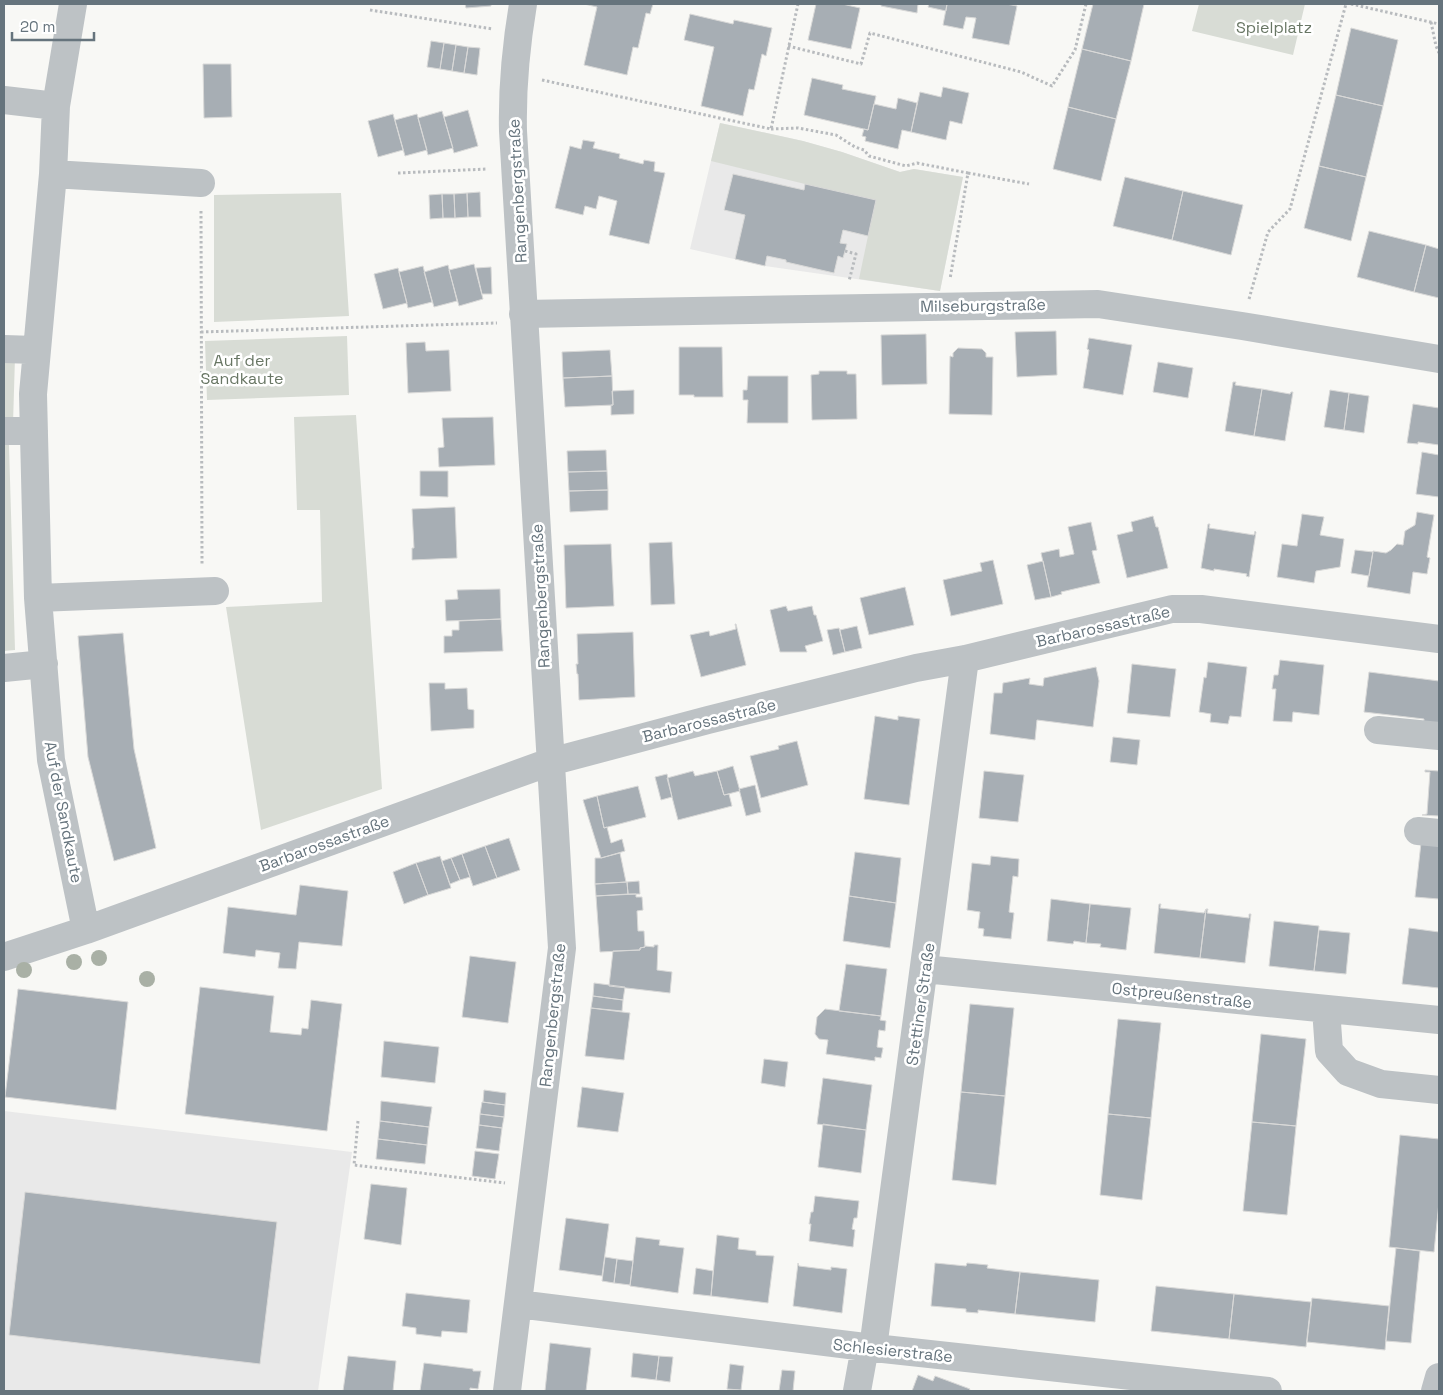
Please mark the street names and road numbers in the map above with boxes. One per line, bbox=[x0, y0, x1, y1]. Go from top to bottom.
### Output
street label: Rangenbergstraße bbox=[503, 118, 532, 264]
street label: Milseburgstraße bbox=[920, 294, 1046, 317]
street label: Rangenbergstraße bbox=[526, 523, 555, 669]
street label: Barbarossastraße bbox=[1034, 601, 1172, 652]
street label: Barbarossastraße bbox=[640, 694, 778, 747]
street label: Auf der Sandkaute bbox=[39, 739, 88, 885]
street label: Barbarossastraße bbox=[256, 810, 392, 877]
street label: Stettiner Straße bbox=[901, 941, 940, 1067]
street label: Rangenbergstraße bbox=[535, 942, 570, 1088]
street label: Ostpreußenstraße bbox=[1111, 978, 1253, 1013]
street label: Schlesierstraße bbox=[832, 1334, 954, 1367]

